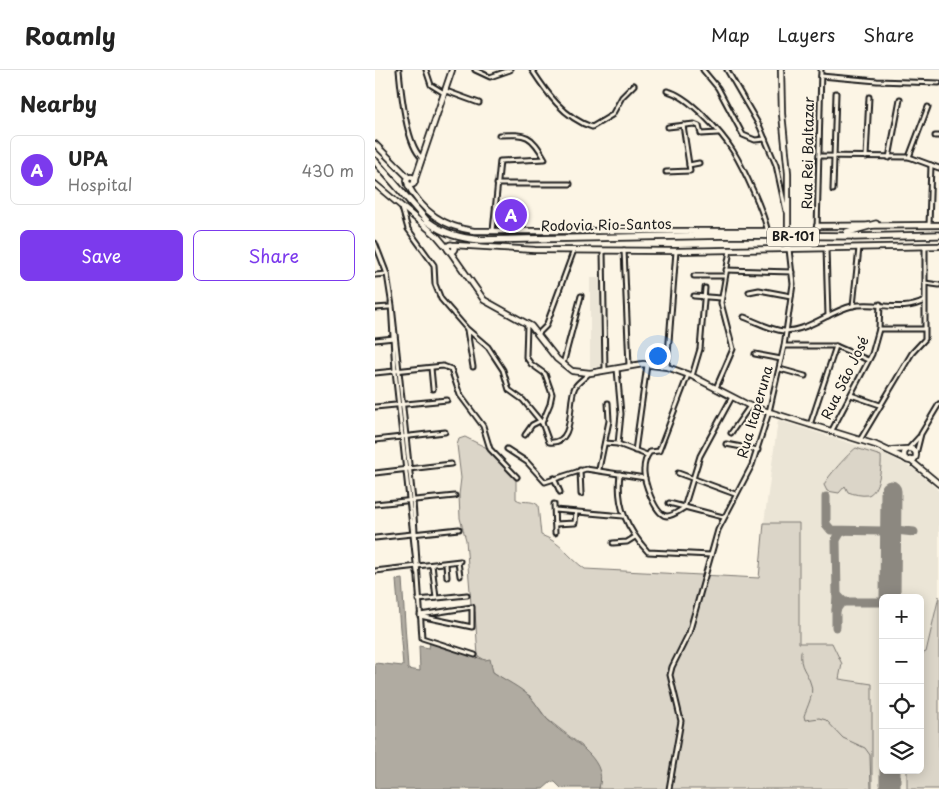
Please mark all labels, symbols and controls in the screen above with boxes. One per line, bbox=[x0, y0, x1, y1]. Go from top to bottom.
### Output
text: Roamly bbox=[25, 17, 116, 53]
text: Map bbox=[711, 21, 750, 48]
text: Layers bbox=[778, 21, 835, 48]
text: Share bbox=[863, 21, 914, 48]
text: Nearby bbox=[20, 87, 97, 119]
street label: Rua Rei Baltazar bbox=[796, 96, 819, 210]
text: UPA bbox=[68, 144, 108, 172]
text: A bbox=[31, 158, 43, 182]
text: 430 m bbox=[302, 158, 354, 182]
text: Hospital bbox=[68, 172, 132, 196]
pin: A bbox=[495, 196, 527, 234]
street label: Rodovia Rio-Santos bbox=[540, 213, 672, 236]
road number: BR-101 bbox=[767, 228, 819, 246]
button: Save bbox=[20, 230, 183, 281]
button: Share bbox=[193, 230, 355, 281]
street label: Rua São José bbox=[815, 333, 874, 423]
your location bbox=[645, 343, 671, 369]
street label: Rua Itaperuna bbox=[731, 363, 778, 461]
map controls bbox=[879, 594, 924, 774]
button: + bbox=[879, 594, 924, 639]
button: − bbox=[879, 639, 924, 684]
button: locate bbox=[879, 684, 924, 729]
button: layers bbox=[879, 729, 924, 774]

